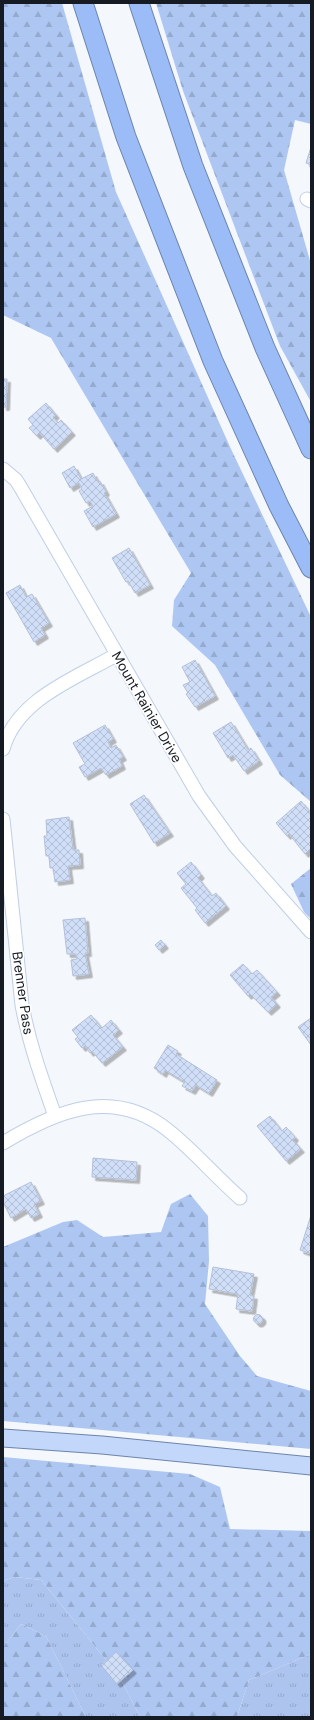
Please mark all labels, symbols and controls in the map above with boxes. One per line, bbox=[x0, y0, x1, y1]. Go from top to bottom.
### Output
street label: Mount Rainier Drive bbox=[108, 648, 186, 766]
street label: Brenner Pass bbox=[8, 950, 38, 1036]

